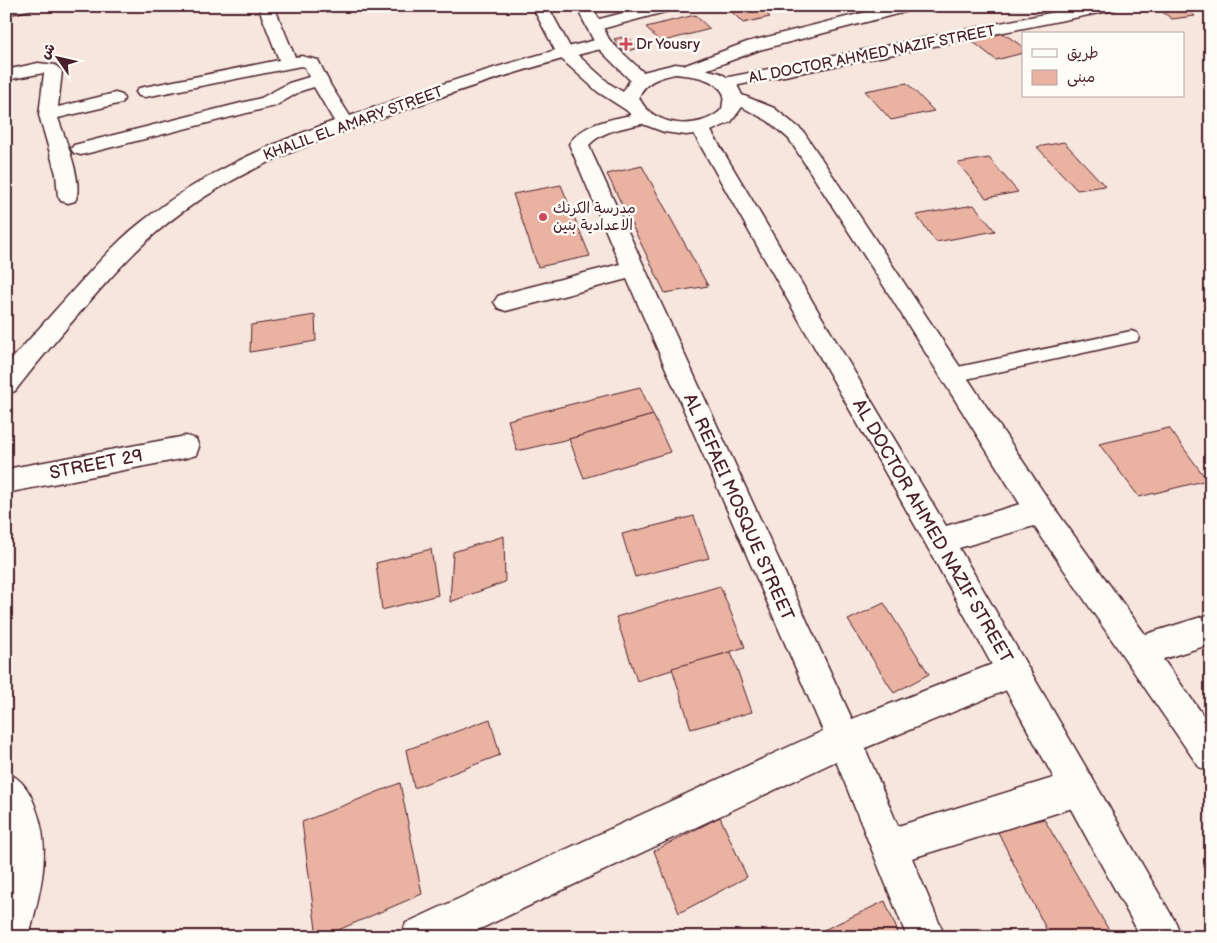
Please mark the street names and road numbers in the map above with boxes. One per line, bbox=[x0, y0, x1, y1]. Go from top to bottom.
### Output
street label: AL DOCTOR AHMED NAZIF STREET bbox=[747, 21, 997, 88]
street label: KHALIL EL AMARY STREET bbox=[261, 82, 446, 165]
street label: AL REFAEI MOSQUE STREET bbox=[679, 390, 798, 624]
street label: AL DOCTOR AHMED NAZIF STREET bbox=[848, 396, 1017, 667]
street label: STREET 29 bbox=[48, 445, 145, 484]

